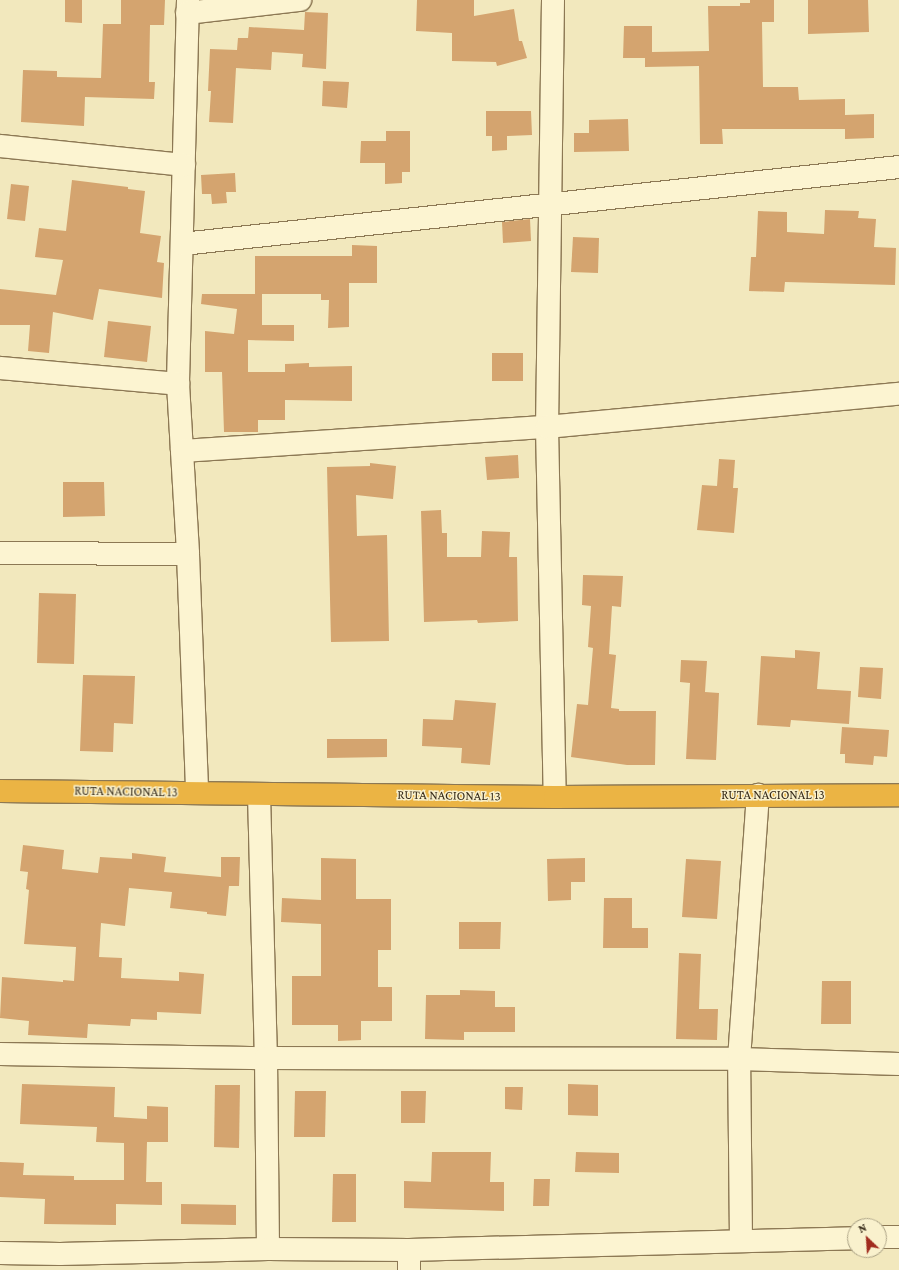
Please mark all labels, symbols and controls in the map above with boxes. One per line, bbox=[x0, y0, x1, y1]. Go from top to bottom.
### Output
street label: RUTA NACIONAL 13 bbox=[74, 783, 178, 801]
street label: RUTA NACIONAL 13 bbox=[397, 787, 501, 805]
street label: RUTA NACIONAL 13 bbox=[721, 787, 825, 803]
north arrow bbox=[847, 1218, 887, 1258]
text: N bbox=[856, 1221, 868, 1235]

